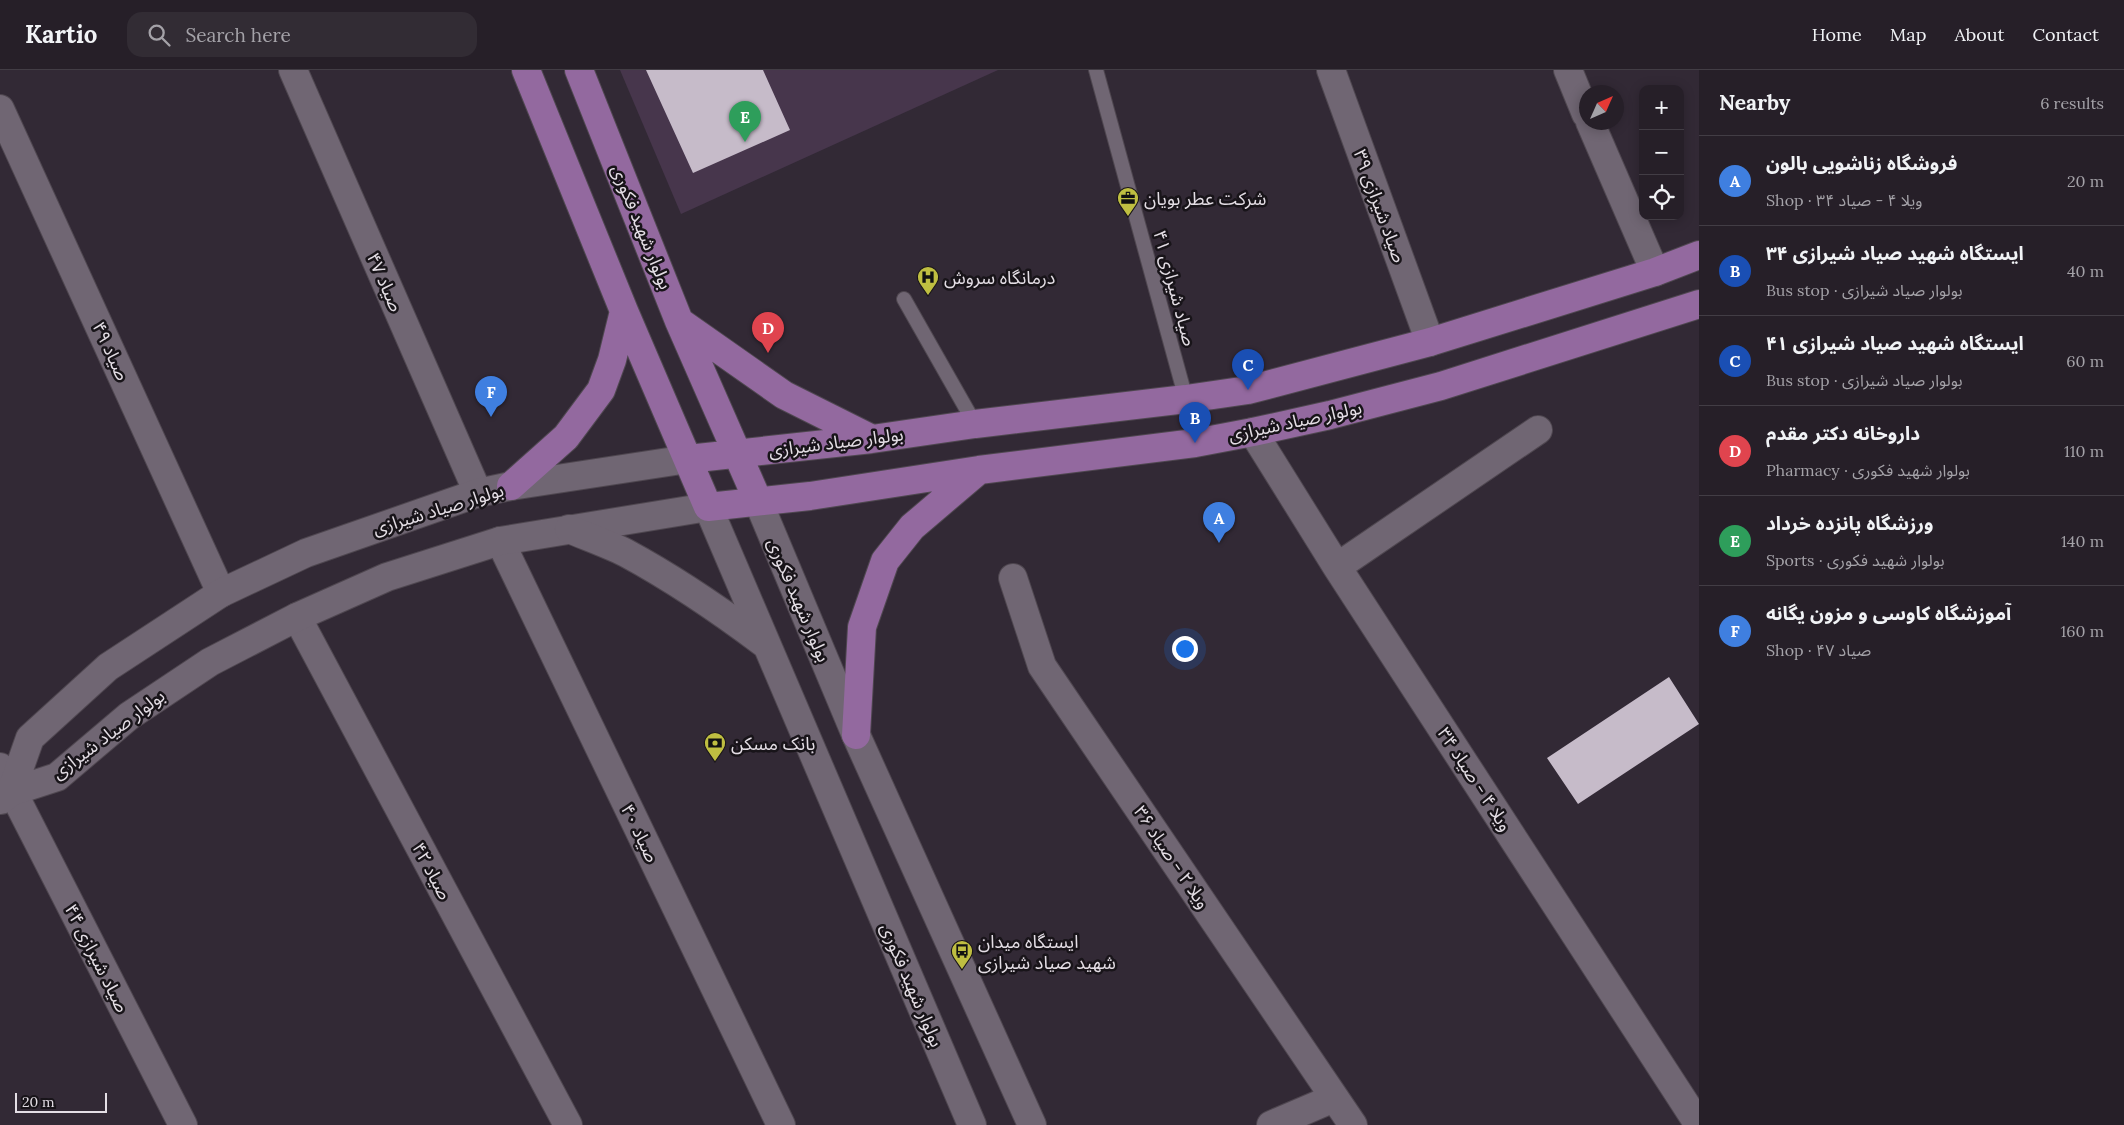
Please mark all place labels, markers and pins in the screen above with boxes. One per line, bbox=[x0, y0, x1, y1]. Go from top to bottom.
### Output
pin: E bbox=[729, 101, 761, 142]
office icon: شرکت عطر بویان bbox=[1116, 186, 1140, 217]
place label: شرکت عطر بویان bbox=[1144, 187, 1266, 210]
hospital icon: درمانگاه سروش bbox=[916, 265, 940, 296]
place label: درمانگاه سروش bbox=[944, 266, 1055, 289]
pin: D bbox=[752, 312, 784, 353]
pin: C bbox=[1232, 349, 1264, 390]
pin: F bbox=[475, 376, 507, 417]
pin: B bbox=[1179, 402, 1211, 443]
pin: A bbox=[1203, 502, 1235, 543]
bank icon: بانک مسکن bbox=[703, 731, 727, 762]
place label: بانک مسکن bbox=[731, 732, 815, 755]
place label: ایستگاه میدان شهید صیاد شیرازی bbox=[978, 930, 1116, 974]
bus stop icon: ایستگاه میدان شهید صیاد شیرازی bbox=[950, 939, 974, 970]

